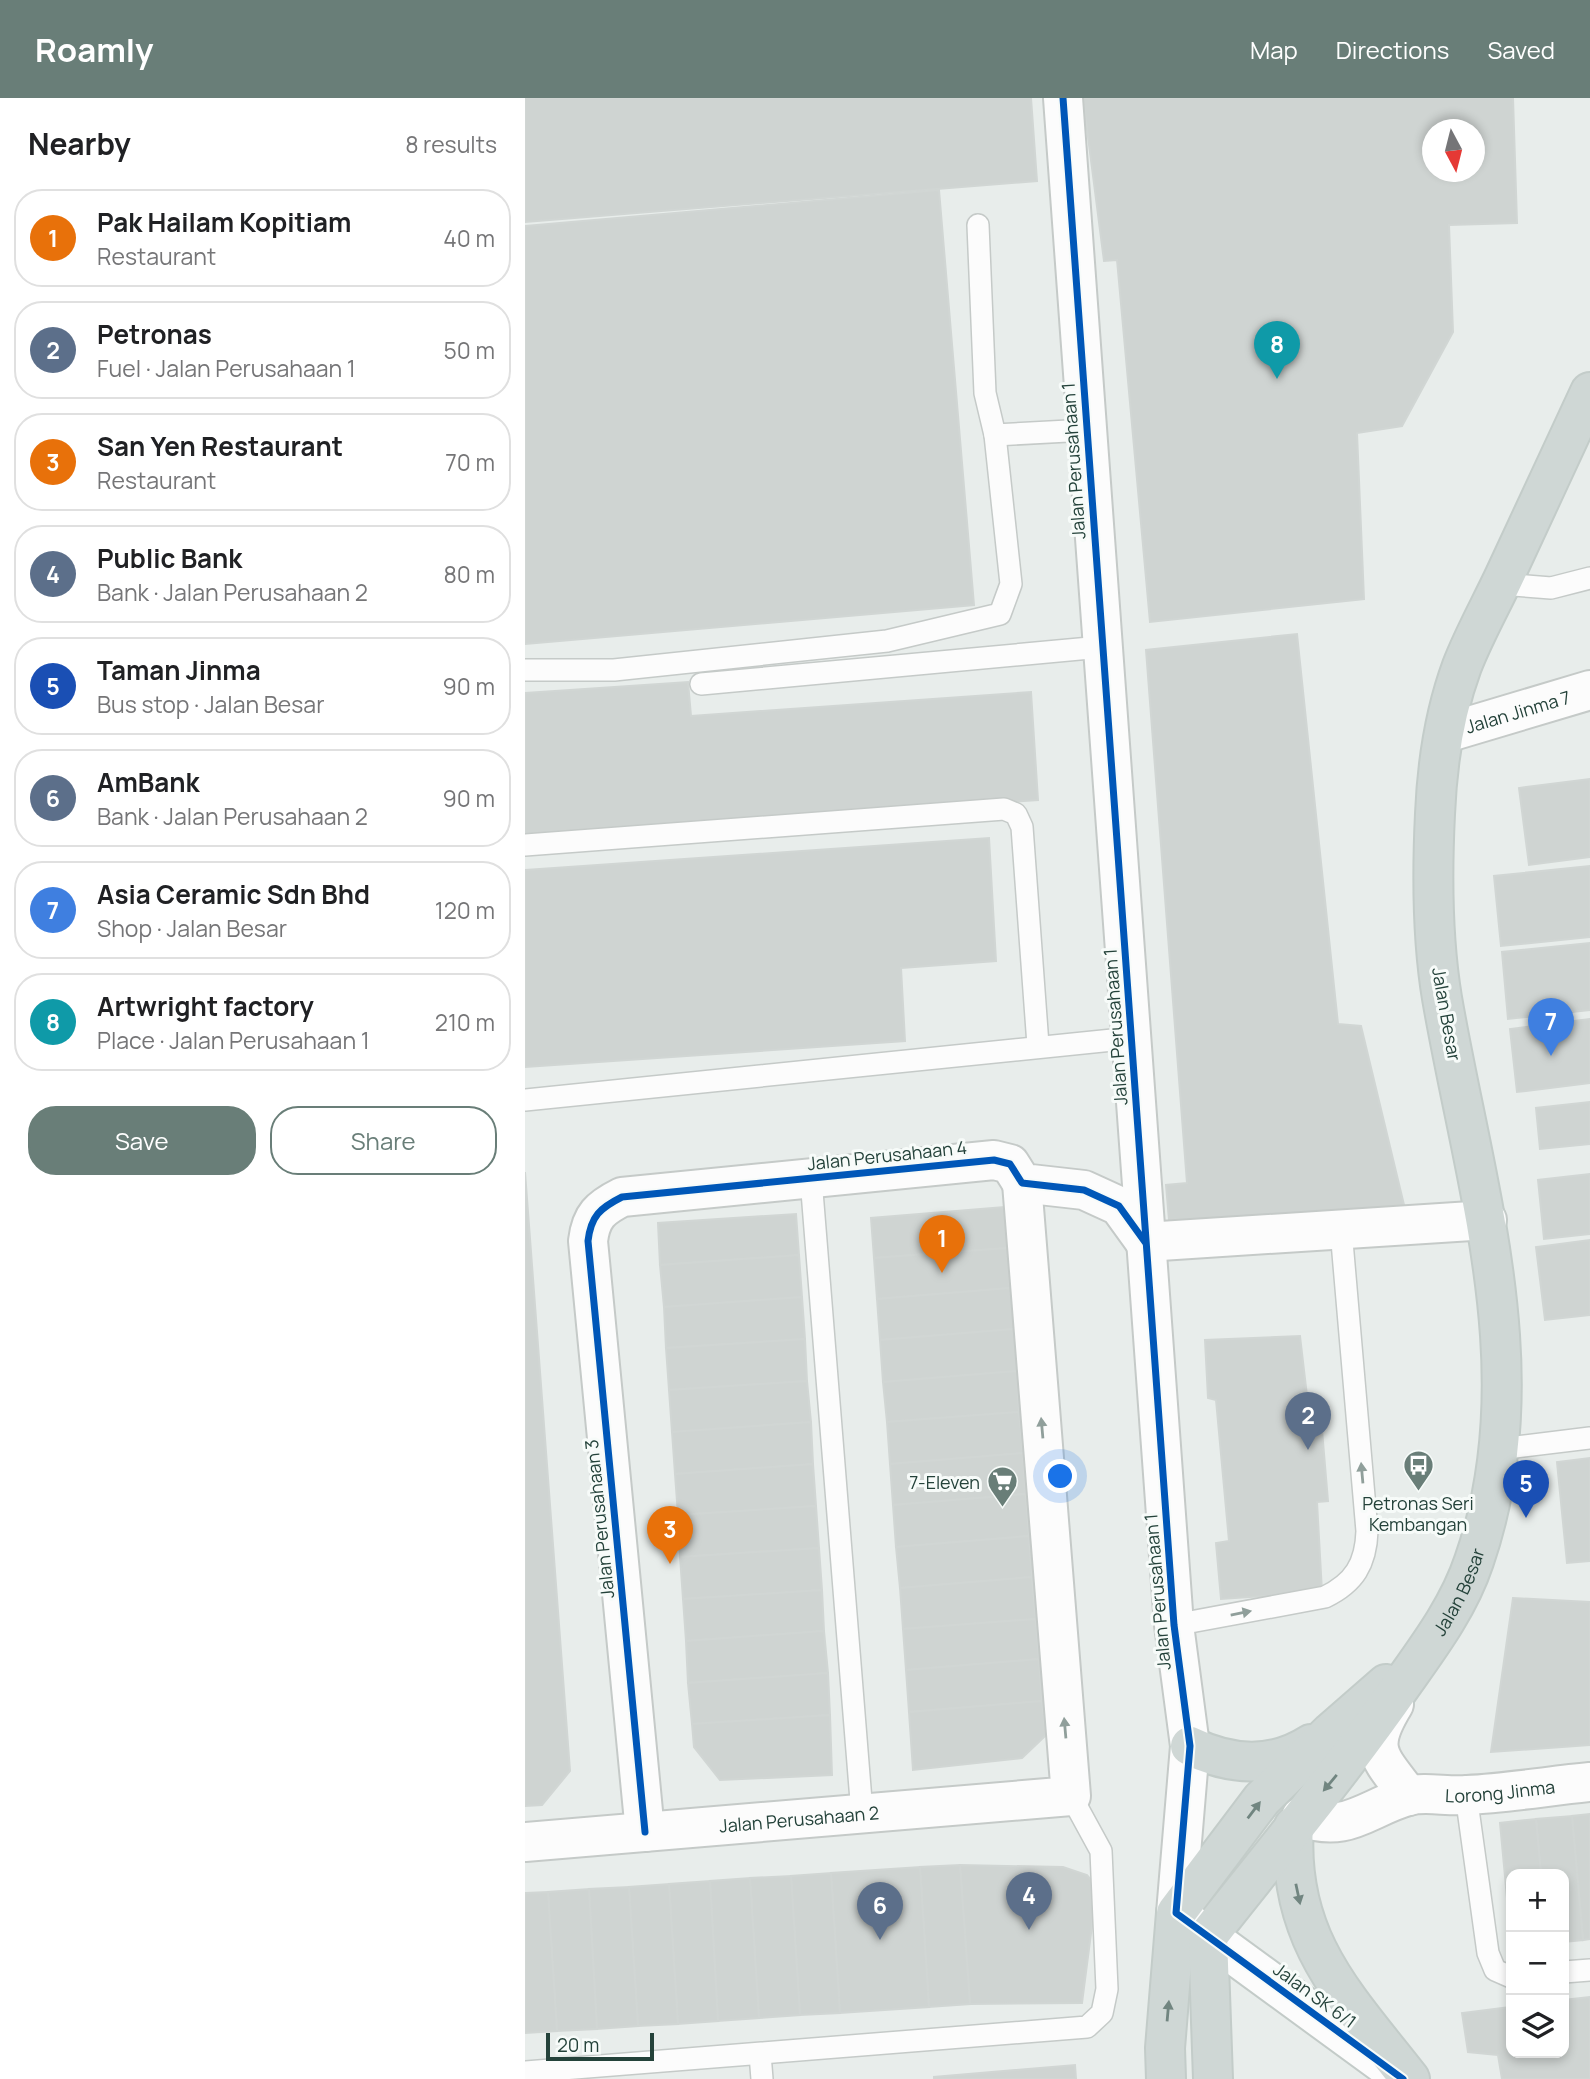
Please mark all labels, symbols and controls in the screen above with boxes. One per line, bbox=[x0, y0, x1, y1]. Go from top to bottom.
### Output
text: Roamly bbox=[35, 27, 154, 72]
text: Map bbox=[1250, 33, 1298, 66]
text: Directions bbox=[1336, 33, 1449, 66]
text: Saved bbox=[1487, 33, 1555, 66]
north arrow bbox=[1422, 119, 1485, 182]
text: Nearby bbox=[28, 123, 131, 164]
text: 8 results bbox=[405, 128, 497, 160]
text: Pak Hailam Kopitiam bbox=[97, 204, 351, 240]
text: 1 bbox=[48, 222, 58, 254]
text: 40 m bbox=[443, 222, 495, 254]
text: Restaurant bbox=[97, 240, 216, 272]
text: Petronas bbox=[97, 316, 212, 352]
pin: 8 bbox=[1254, 321, 1300, 379]
text: 2 bbox=[46, 334, 60, 366]
text: 50 m bbox=[444, 334, 495, 366]
text: Fuel · Jalan Perusahaan 1 bbox=[97, 352, 356, 384]
street label: Jalan Perusahaan 1 bbox=[1056, 382, 1090, 540]
text: San Yen Restaurant bbox=[97, 428, 343, 464]
text: 3 bbox=[46, 446, 60, 478]
text: 70 m bbox=[445, 446, 495, 478]
text: Restaurant bbox=[97, 464, 216, 496]
text: Public Bank bbox=[97, 540, 242, 576]
text: 4 bbox=[46, 558, 60, 590]
text: 80 m bbox=[444, 558, 495, 590]
text: Bank · Jalan Perusahaan 2 bbox=[97, 576, 368, 608]
text: Taman Jinma bbox=[97, 652, 261, 688]
text: 5 bbox=[46, 670, 60, 702]
text: 90 m bbox=[443, 670, 495, 702]
street label: Jalan Jinma 7 bbox=[1463, 685, 1573, 738]
text: Bus stop · Jalan Besar bbox=[97, 688, 324, 720]
text: AmBank bbox=[97, 764, 199, 800]
text: 6 bbox=[46, 782, 60, 814]
text: 90 m bbox=[443, 782, 495, 814]
text: Bank · Jalan Perusahaan 2 bbox=[97, 800, 368, 832]
text: Asia Ceramic Sdn Bhd bbox=[97, 876, 370, 912]
text: 7 bbox=[47, 894, 59, 926]
text: 120 m bbox=[435, 894, 495, 926]
text: Shop · Jalan Besar bbox=[97, 912, 287, 944]
street label: Jalan Perusahaan 1 bbox=[1098, 948, 1132, 1106]
street label: Jalan Besar bbox=[1427, 965, 1467, 1063]
text: Artwright factory bbox=[97, 988, 314, 1024]
pin: 7 bbox=[1528, 998, 1574, 1056]
text: 8 bbox=[46, 1006, 60, 1038]
text: 210 m bbox=[435, 1006, 495, 1038]
text: Place · Jalan Perusahaan 1 bbox=[97, 1024, 370, 1056]
button: Save bbox=[28, 1106, 256, 1175]
button: Share bbox=[270, 1106, 497, 1175]
street label: Jalan Perusahaan 4 bbox=[806, 1135, 968, 1175]
pin: 1 bbox=[919, 1215, 965, 1273]
pin: 2 bbox=[1285, 1392, 1331, 1450]
one-way arrow bbox=[1036, 1416, 1047, 1438]
street label: Jalan Perusahaan 3 bbox=[579, 1438, 619, 1600]
bus stop icon: Petronas Seri Kembangan bbox=[1401, 1448, 1435, 1492]
your location bbox=[1043, 1459, 1077, 1493]
pin: 5 bbox=[1503, 1460, 1549, 1518]
one-way arrow bbox=[1356, 1462, 1367, 1484]
supermarket icon: 7-Eleven bbox=[986, 1465, 1020, 1509]
place label: 7-Eleven bbox=[909, 1470, 980, 1494]
place label: Petronas Seri Kembangan bbox=[1362, 1491, 1474, 1536]
pin: 3 bbox=[647, 1506, 693, 1564]
street label: Jalan Perusahaan 1 bbox=[1138, 1513, 1176, 1671]
street label: Jalan Besar bbox=[1427, 1544, 1490, 1640]
one-way arrow bbox=[1230, 1607, 1252, 1618]
one-way arrow bbox=[1059, 1716, 1070, 1738]
one-way arrow bbox=[1323, 1774, 1338, 1791]
street label: Lorong Jinma bbox=[1444, 1774, 1556, 1807]
street label: Jalan Perusahaan 2 bbox=[718, 1800, 880, 1838]
one-way arrow bbox=[1247, 1801, 1261, 1820]
map controls bbox=[1506, 1869, 1569, 2058]
button: + bbox=[1506, 1869, 1569, 1932]
pin: 4 bbox=[1006, 1872, 1052, 1930]
pin: 6 bbox=[857, 1882, 903, 1940]
one-way arrow bbox=[1293, 1883, 1304, 1905]
button: − bbox=[1506, 1932, 1569, 1995]
street label: Jalan SK 6/1 bbox=[1269, 1957, 1361, 2033]
button: layers bbox=[1506, 1995, 1569, 2058]
one-way arrow bbox=[1163, 2000, 1174, 2022]
scale bar bbox=[546, 2030, 655, 2062]
text: 20 m bbox=[557, 2032, 599, 2058]

